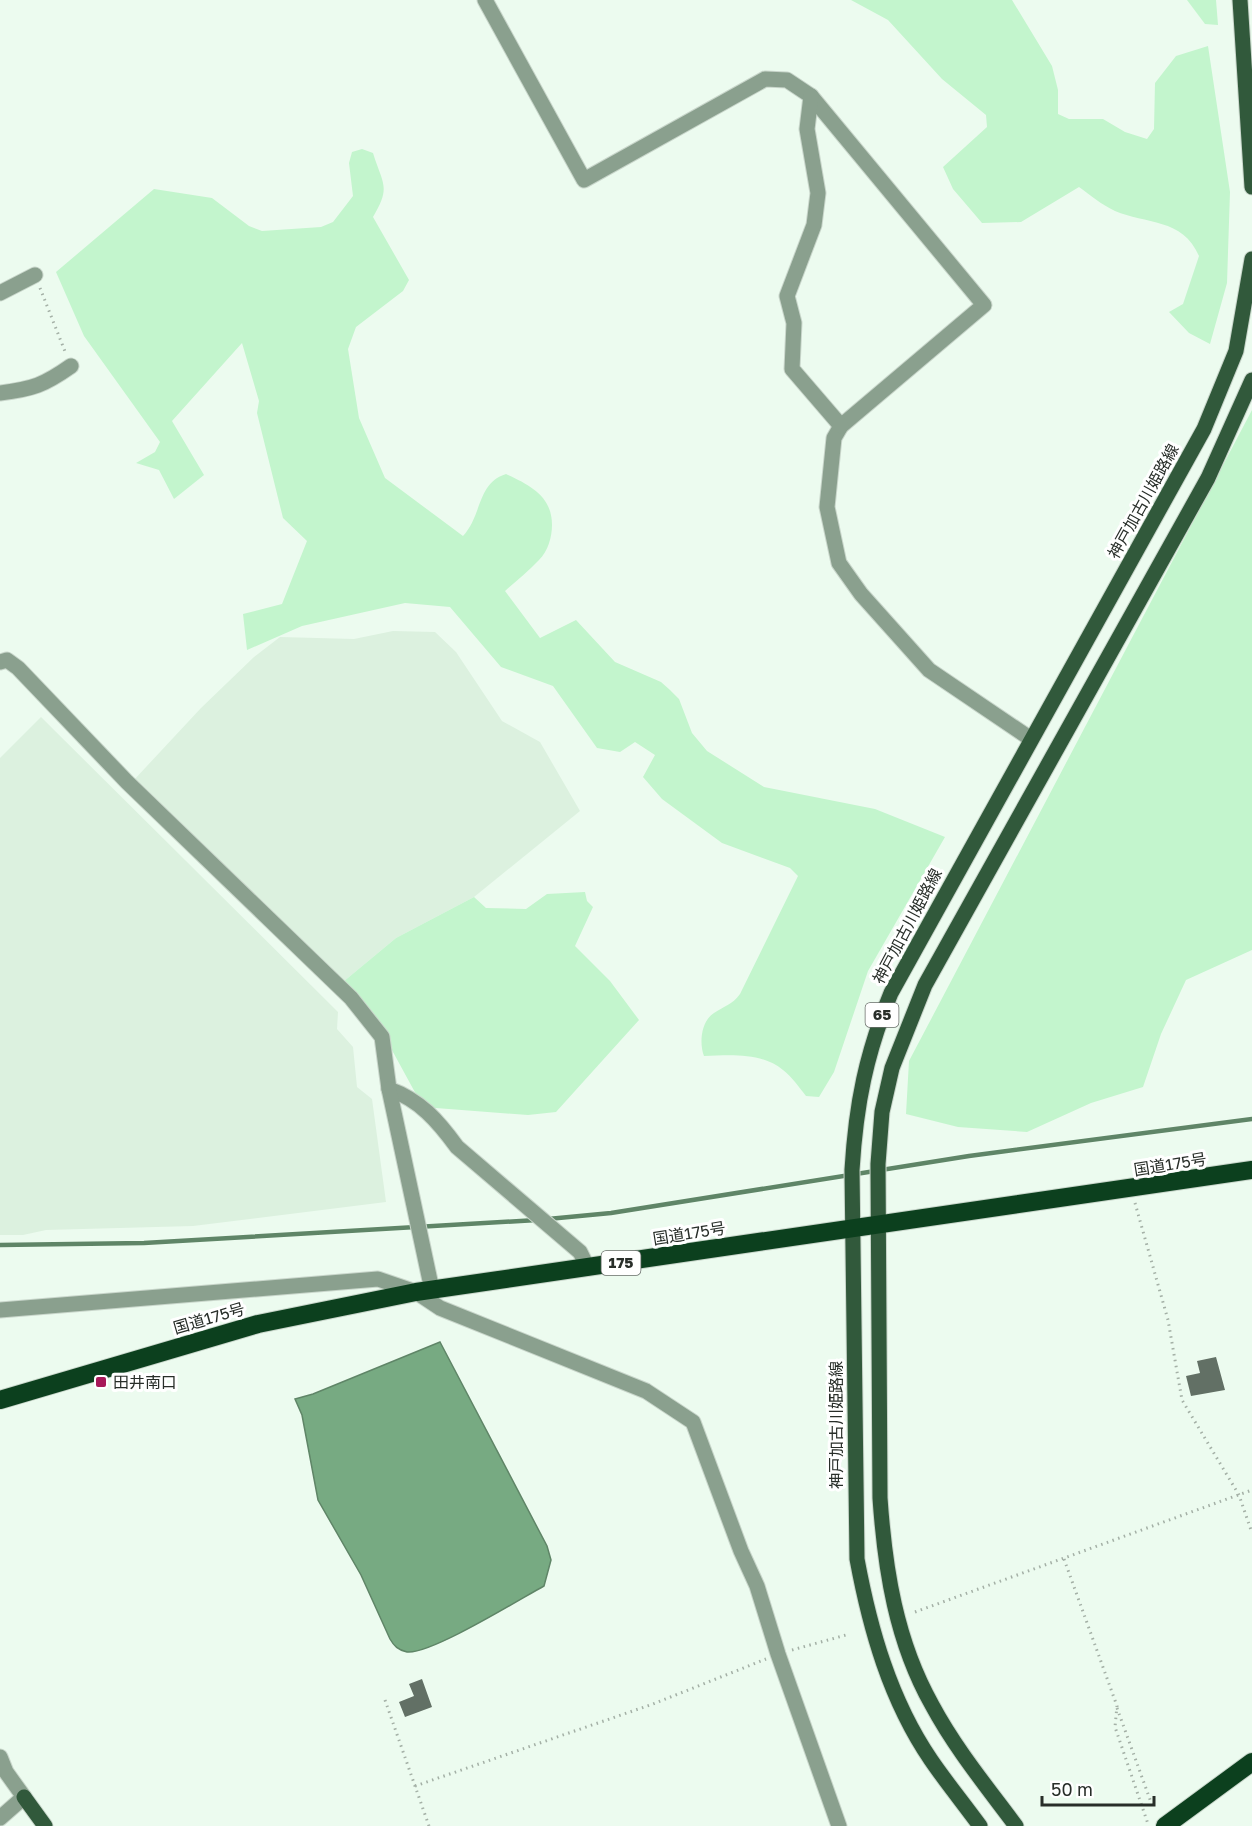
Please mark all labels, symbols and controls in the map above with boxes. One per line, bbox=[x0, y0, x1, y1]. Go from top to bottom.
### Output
street label: 神戸加古川姫路線 bbox=[1103, 440, 1183, 562]
street label: 神戸加古川姫路線 bbox=[868, 865, 946, 987]
road number: 65 bbox=[866, 1003, 898, 1027]
street label: 国道175号 bbox=[1132, 1148, 1208, 1180]
street label: 国道175号 bbox=[651, 1217, 727, 1249]
road number: 175 bbox=[602, 1251, 640, 1275]
street label: 国道175号 bbox=[171, 1298, 247, 1338]
street label: 神戸加古川姫路線 bbox=[826, 1361, 846, 1489]
place label: 田井南口 bbox=[113, 1372, 177, 1392]
marker: 田井南口 bbox=[94, 1375, 108, 1389]
scale bar bbox=[1042, 1769, 1154, 1807]
text: 50 m bbox=[1051, 1778, 1093, 1800]

